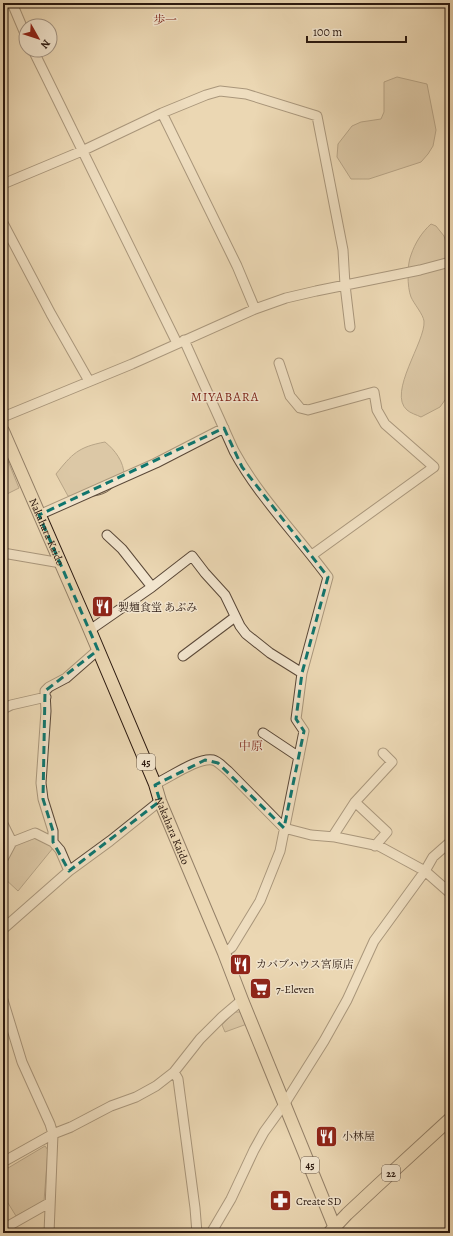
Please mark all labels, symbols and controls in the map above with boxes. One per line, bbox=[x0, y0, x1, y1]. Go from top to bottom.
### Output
district label: 歩一 bbox=[153, 12, 177, 28]
north arrow bbox=[18, 18, 58, 58]
scale bar bbox=[307, 18, 406, 44]
text: 100 m bbox=[313, 24, 342, 40]
text: N bbox=[37, 36, 54, 52]
district label: MIYABARA bbox=[191, 388, 259, 405]
street label: Nakahara Kaido bbox=[26, 496, 69, 568]
restaurant icon: 製麺食堂 あぶみ bbox=[89, 594, 115, 620]
place label: 製麺食堂 あぶみ bbox=[118, 600, 197, 615]
district label: 中原 bbox=[239, 738, 263, 754]
road number: 45 bbox=[137, 754, 155, 770]
street label: Nakahara Kaido bbox=[152, 795, 194, 867]
restaurant icon: カバブハウス宮原店 bbox=[228, 951, 254, 977]
place label: カバブハウス宮原店 bbox=[256, 957, 354, 972]
supermarket icon: 7-Eleven bbox=[247, 976, 273, 1002]
place label: 7-Eleven bbox=[276, 982, 314, 997]
restaurant icon: 小林屋 bbox=[314, 1123, 340, 1149]
place label: 小林屋 bbox=[342, 1129, 375, 1144]
road number: 45 bbox=[301, 1157, 319, 1173]
road number: 22 bbox=[382, 1165, 400, 1181]
pharmacy icon: Create SD bbox=[267, 1188, 293, 1214]
place label: Create SD bbox=[296, 1194, 341, 1209]

